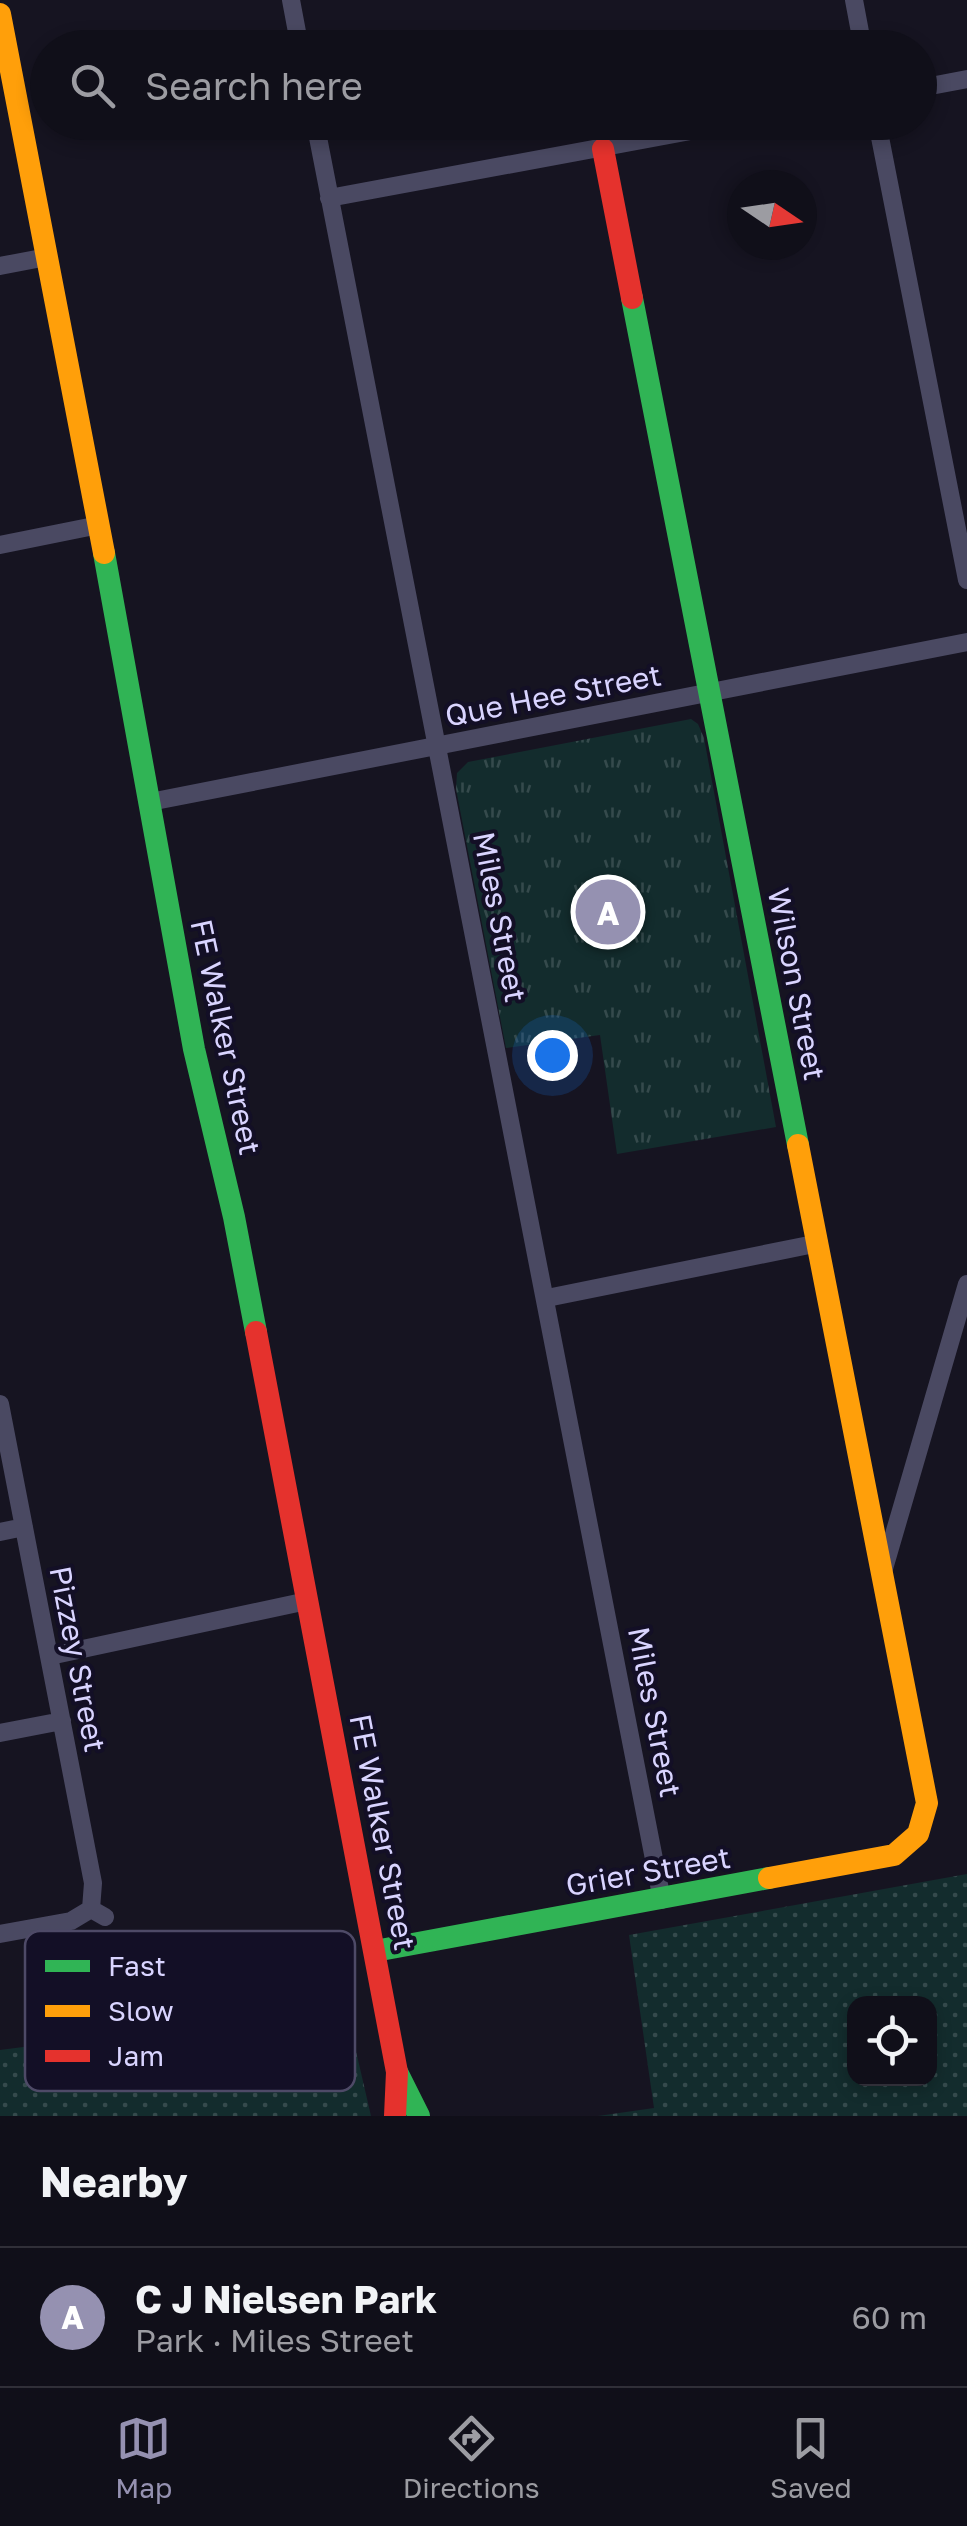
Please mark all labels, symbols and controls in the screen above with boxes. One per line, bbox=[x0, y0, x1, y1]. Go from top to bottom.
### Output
search box bbox=[30, 30, 937, 140]
icon: search bbox=[65, 58, 120, 113]
text: Search here bbox=[145, 63, 363, 108]
north arrow bbox=[727, 170, 817, 260]
street label: Que Hee Street bbox=[442, 656, 664, 734]
street label: Miles Street bbox=[466, 829, 534, 1005]
pin: A bbox=[576, 874, 640, 950]
street label: Wilson Street bbox=[761, 885, 833, 1083]
street label: FE Walker Street bbox=[183, 916, 269, 1158]
your location bbox=[527, 1030, 578, 1081]
street label: Pizzey Street bbox=[42, 1563, 114, 1755]
street label: Miles Street bbox=[621, 1624, 689, 1800]
street label: FE Walker Street bbox=[342, 1711, 424, 1953]
street label: Grier Street bbox=[563, 1839, 733, 1903]
legend bbox=[25, 1931, 355, 2091]
text: Fast bbox=[108, 1949, 166, 1982]
text: Slow bbox=[108, 1994, 174, 2027]
map controls bbox=[847, 1996, 937, 2086]
button: locate bbox=[847, 1996, 937, 2086]
text: Jam bbox=[108, 2039, 164, 2072]
text: Nearby bbox=[40, 2156, 188, 2206]
text: C J Nielsen Park bbox=[135, 2276, 437, 2321]
text: A bbox=[61, 2298, 84, 2336]
text: 60 m bbox=[851, 2298, 927, 2336]
text: Park · Miles Street bbox=[135, 2321, 414, 2359]
tab: Map bbox=[115, 2411, 172, 2504]
tab: Directions bbox=[403, 2411, 540, 2504]
tab: Saved bbox=[770, 2411, 852, 2504]

